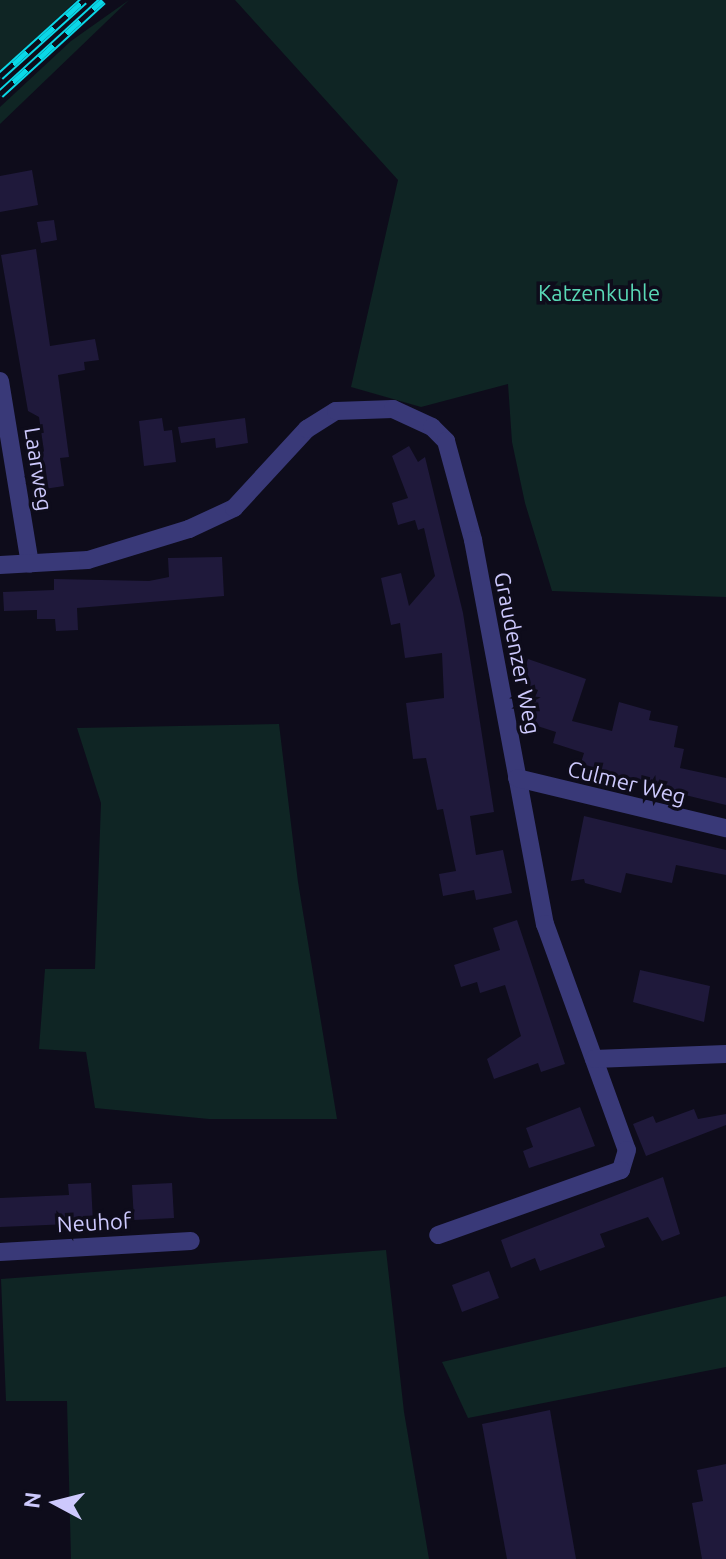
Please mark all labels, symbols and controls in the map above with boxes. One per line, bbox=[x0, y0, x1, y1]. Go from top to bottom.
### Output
park label: Katzenkuhle bbox=[538, 280, 660, 306]
street label: Laarweg bbox=[19, 425, 59, 513]
street label: Graudenzer Weg bbox=[489, 570, 547, 736]
street label: Culmer Weg bbox=[565, 755, 689, 809]
street label: Neuhof bbox=[56, 1207, 132, 1237]
north arrow bbox=[16, 1463, 96, 1543]
text: N bbox=[18, 1490, 45, 1510]

